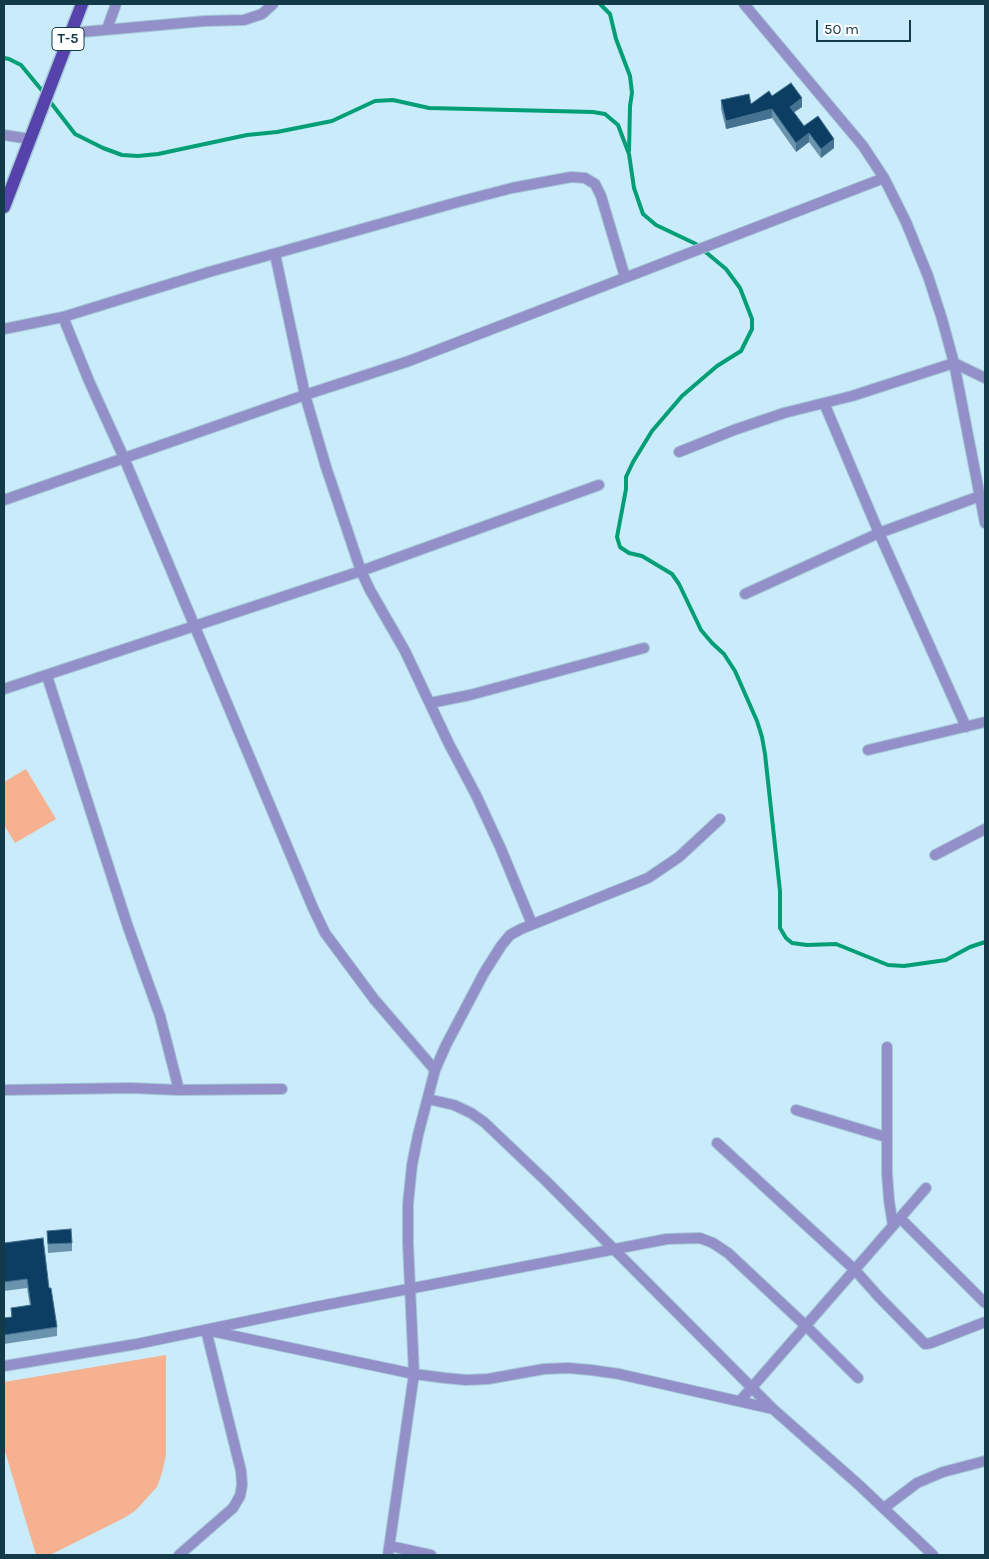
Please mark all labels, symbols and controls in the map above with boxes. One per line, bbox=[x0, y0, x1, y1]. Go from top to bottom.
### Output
scale bar bbox=[819, 10, 914, 42]
text: 50 m bbox=[824, 20, 859, 38]
road number: T-5 bbox=[52, 28, 84, 50]

